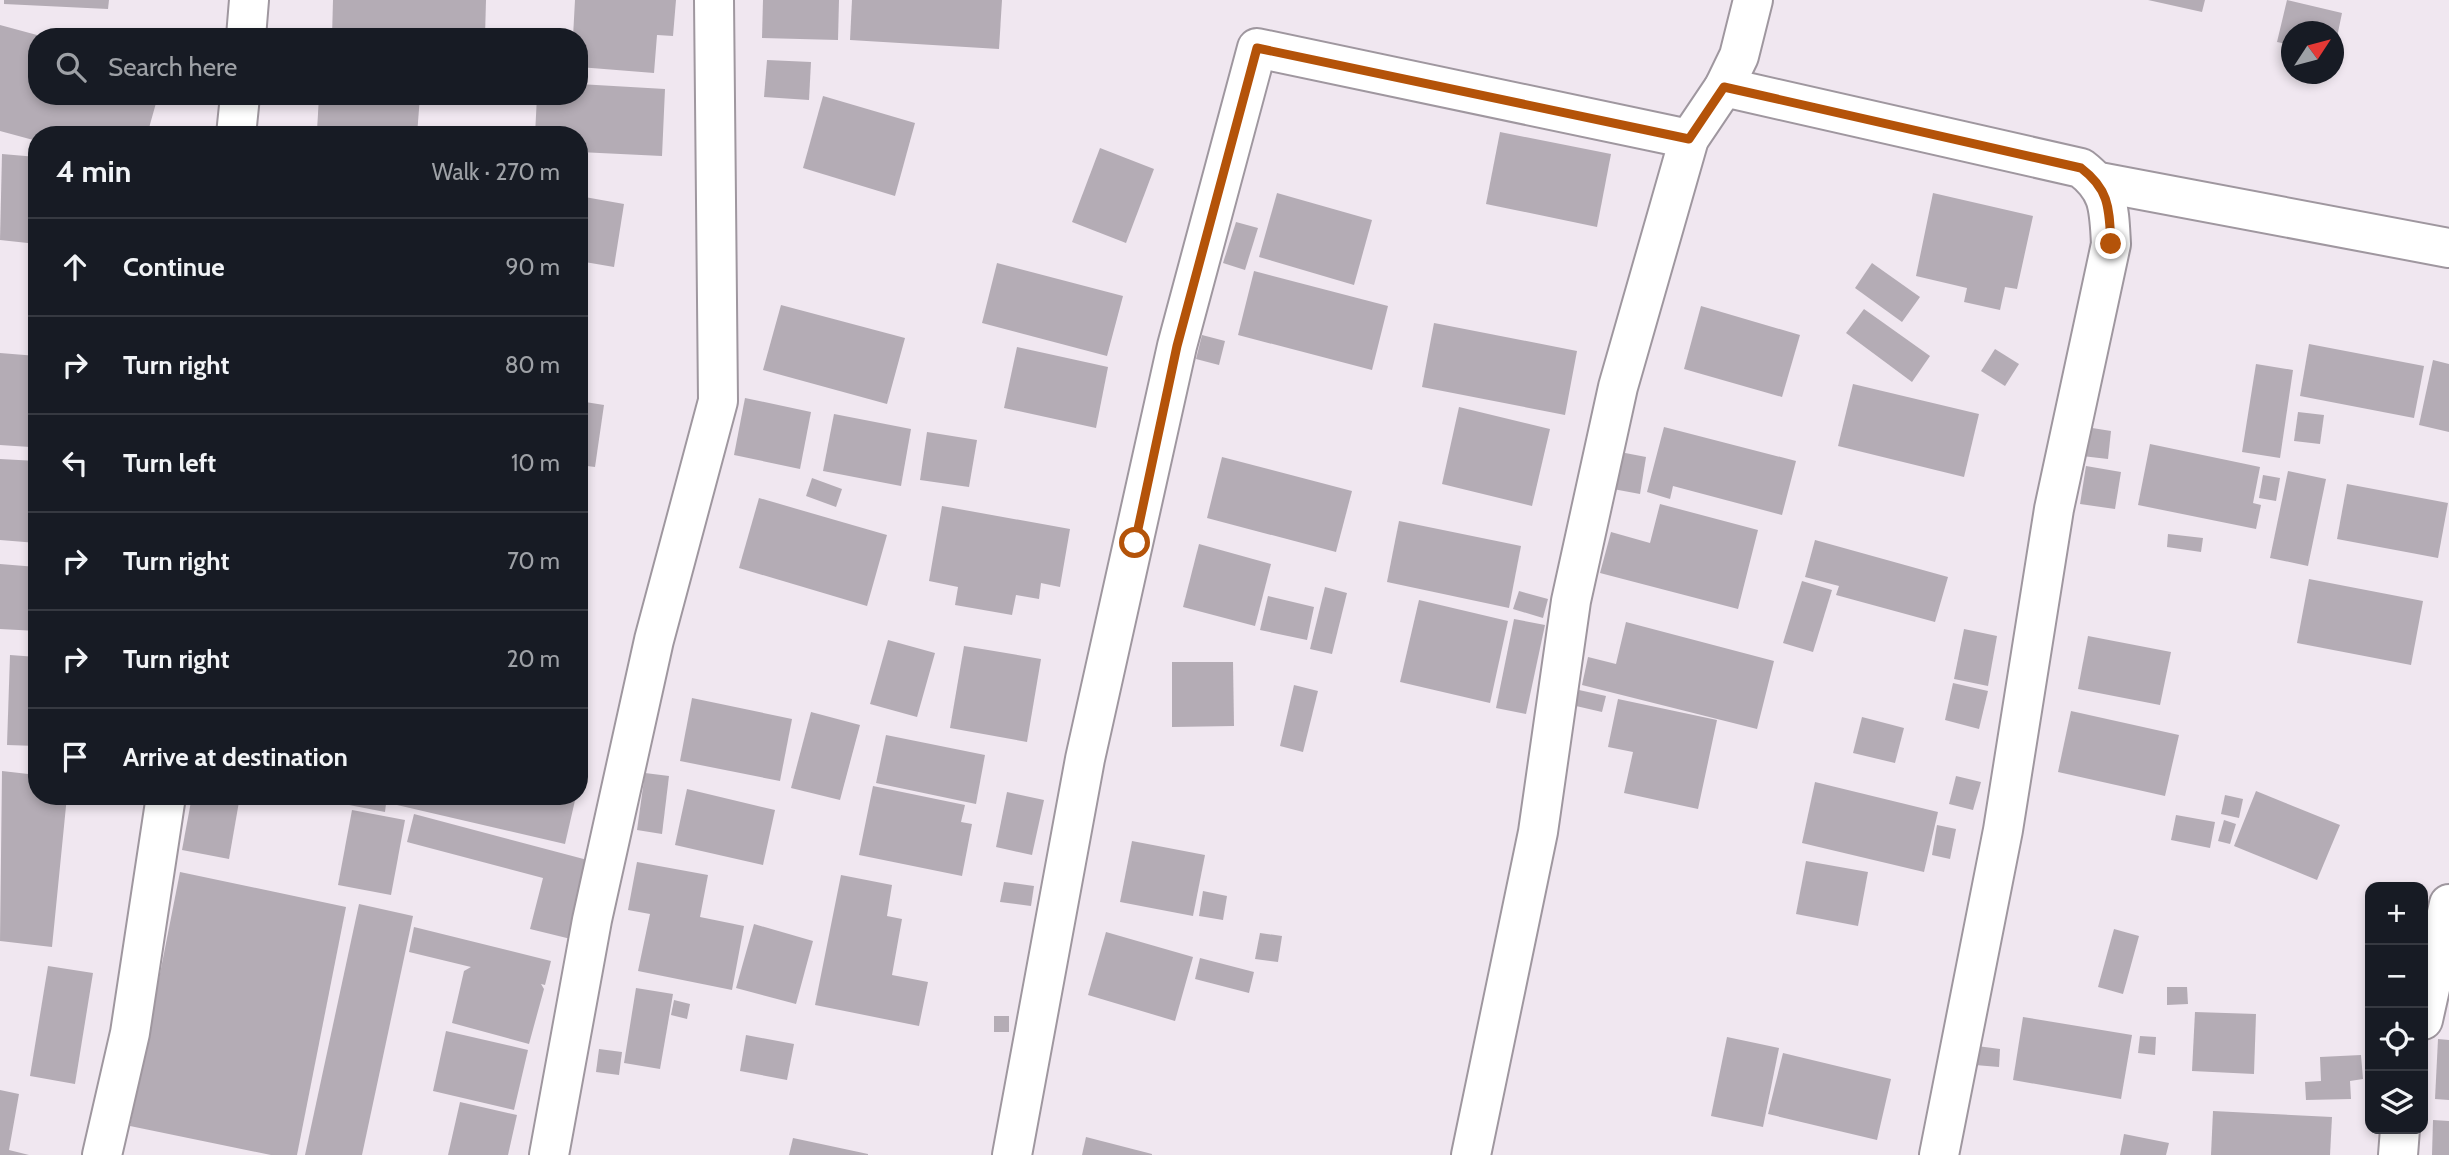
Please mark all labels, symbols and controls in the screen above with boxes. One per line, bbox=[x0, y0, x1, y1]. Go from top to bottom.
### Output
north arrow bbox=[2281, 21, 2344, 84]
search box bbox=[28, 28, 588, 105]
icon: search bbox=[52, 48, 90, 86]
text: Search here bbox=[108, 51, 237, 83]
text: 4 min bbox=[56, 153, 131, 190]
text: Walk · 270 m bbox=[432, 158, 560, 186]
route end bbox=[2095, 228, 2126, 259]
icon: ahead bbox=[56, 248, 94, 286]
text: Continue bbox=[123, 251, 225, 283]
text: 90 m bbox=[506, 253, 560, 281]
icon: right bbox=[56, 346, 94, 384]
text: Turn right bbox=[123, 349, 229, 381]
text: 80 m bbox=[505, 351, 560, 379]
icon: left bbox=[56, 444, 94, 482]
text: Turn left bbox=[123, 447, 216, 479]
text: 10 m bbox=[511, 449, 560, 477]
route start bbox=[1119, 527, 1150, 558]
icon: right bbox=[56, 542, 94, 580]
text: Turn right bbox=[123, 545, 229, 577]
text: 70 m bbox=[507, 547, 560, 575]
icon: right bbox=[56, 640, 94, 678]
text: Turn right bbox=[123, 643, 229, 675]
text: 20 m bbox=[507, 645, 560, 673]
icon: arrive bbox=[56, 738, 94, 776]
text: Arrive at destination bbox=[123, 741, 348, 773]
map controls bbox=[2365, 882, 2428, 1134]
button: + bbox=[2365, 882, 2428, 945]
button: − bbox=[2365, 945, 2428, 1008]
button: locate bbox=[2365, 1008, 2428, 1071]
button: layers bbox=[2365, 1071, 2428, 1134]

